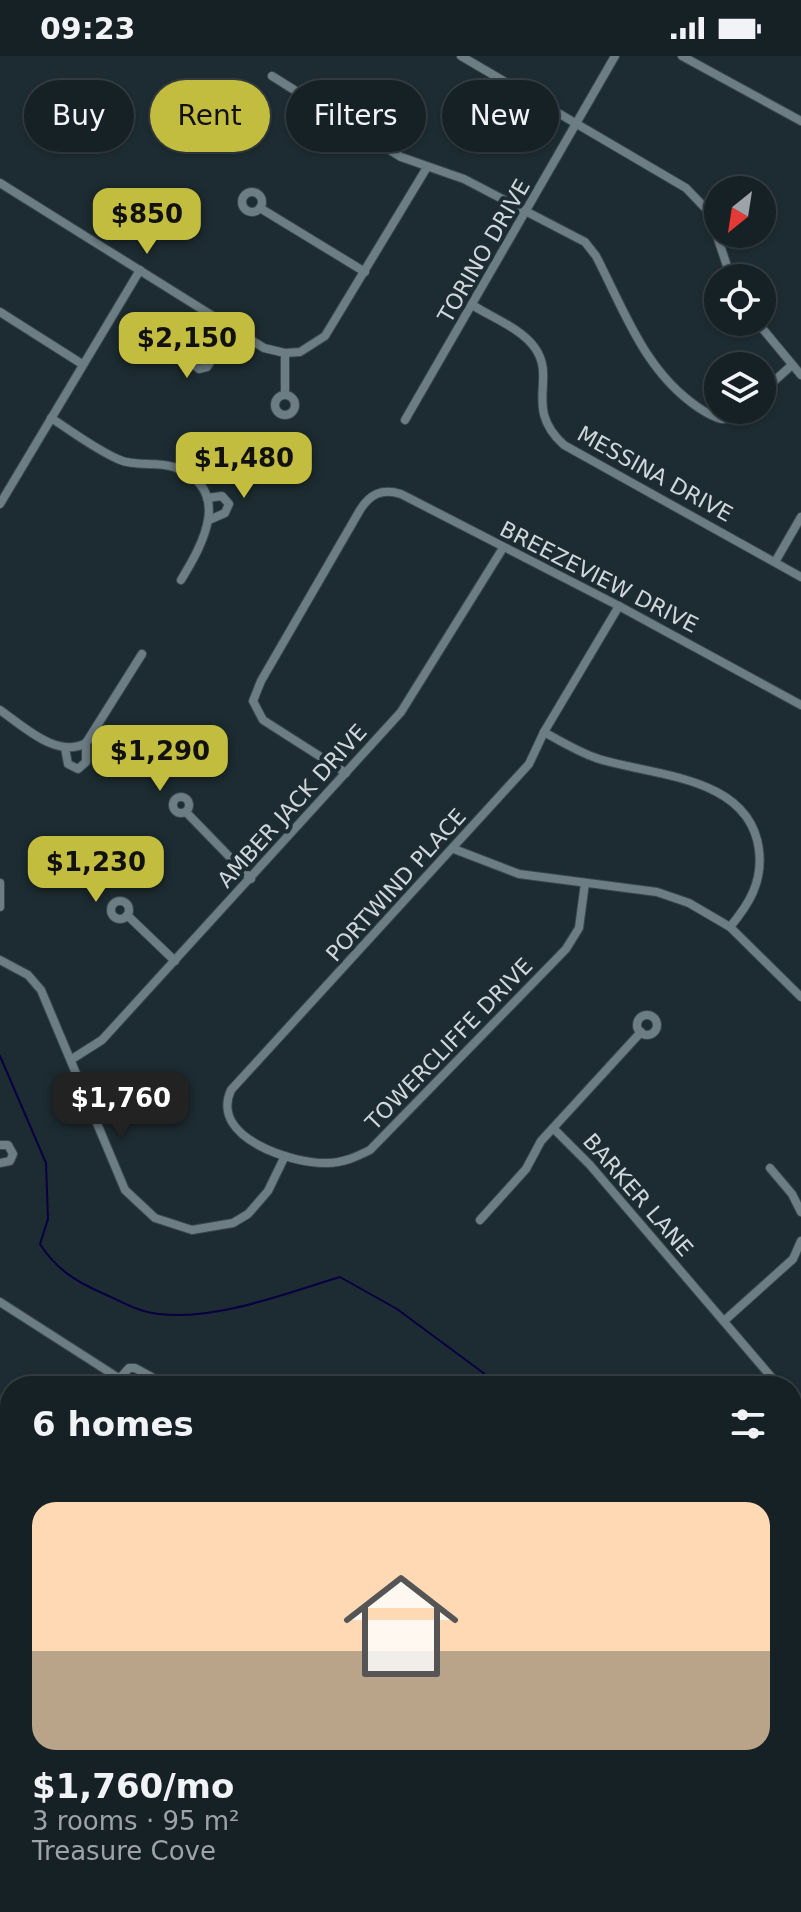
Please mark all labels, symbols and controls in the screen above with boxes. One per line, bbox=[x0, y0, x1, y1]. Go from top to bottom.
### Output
text: 09:23 bbox=[40, 11, 136, 46]
chip: Buy bbox=[24, 80, 134, 152]
chip: Rent bbox=[150, 80, 270, 152]
chip: Filters bbox=[286, 80, 426, 152]
chip: New bbox=[442, 80, 559, 152]
street label: TORINO DRIVE bbox=[432, 175, 535, 328]
north arrow bbox=[704, 176, 776, 248]
map controls bbox=[704, 176, 776, 424]
pin: $850 bbox=[100, 188, 194, 256]
text: $850 bbox=[111, 199, 183, 229]
button: locate bbox=[704, 264, 776, 336]
pin: $2,150 bbox=[122, 312, 252, 380]
text: $2,150 bbox=[137, 323, 237, 353]
button: layers bbox=[704, 352, 776, 424]
street label: MESSINA DRIVE bbox=[573, 421, 737, 527]
pin: $1,480 bbox=[179, 432, 309, 500]
text: $1,480 bbox=[194, 443, 294, 473]
street label: BREEZEVIEW DRIVE bbox=[496, 516, 702, 638]
street label: AMBER JACK DRIVE bbox=[212, 719, 372, 893]
pin: $1,290 bbox=[95, 725, 225, 793]
text: $1,290 bbox=[110, 736, 210, 766]
street label: PORTWIND PLACE bbox=[321, 804, 471, 966]
pin: $1,230 bbox=[31, 836, 161, 904]
text: $1,230 bbox=[46, 847, 146, 877]
street label: TOWERCLIFFE DRIVE bbox=[360, 953, 537, 1136]
pin: $1,760 bbox=[56, 1072, 186, 1140]
text: $1,760 bbox=[71, 1083, 171, 1113]
street label: BARKER LANE bbox=[578, 1129, 698, 1261]
icon: filters bbox=[726, 1402, 770, 1446]
text: 6 homes bbox=[32, 1404, 194, 1444]
icon: home bbox=[329, 1554, 473, 1698]
text: $1,760/mo bbox=[32, 1766, 234, 1806]
text: 3 rooms · 95 m² bbox=[32, 1806, 240, 1836]
text: Treasure Cove bbox=[32, 1836, 216, 1866]

